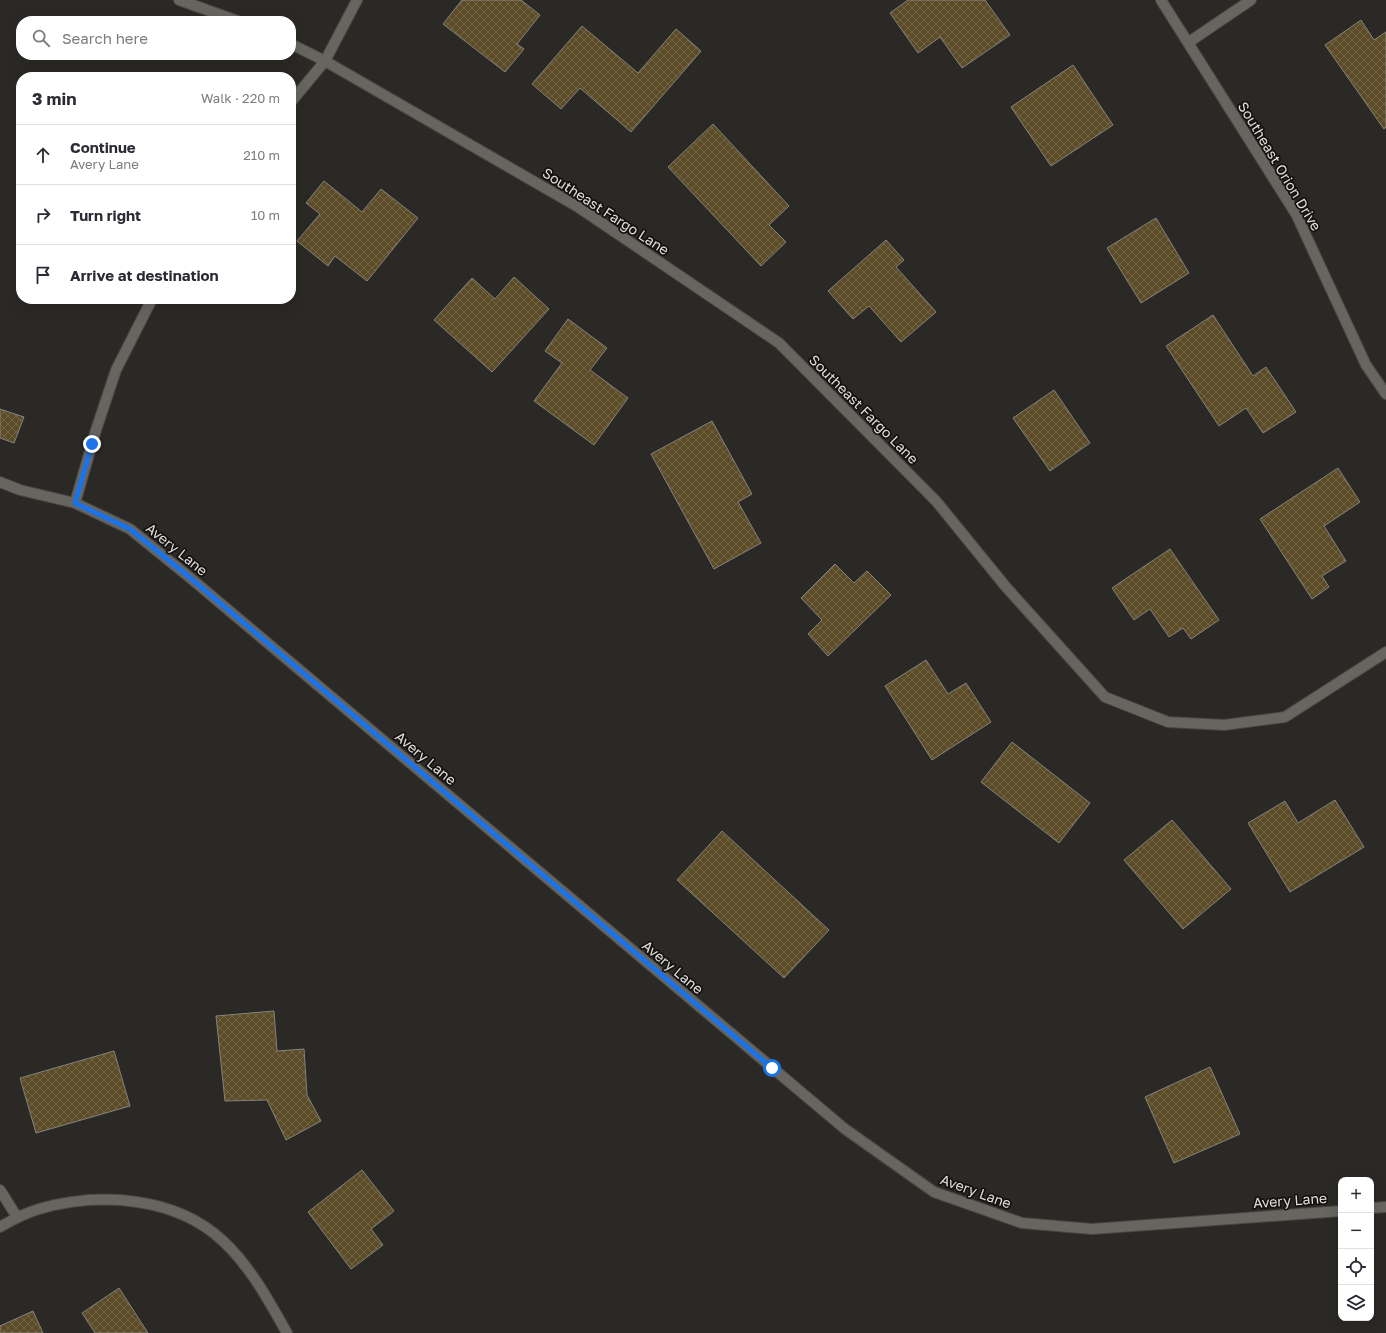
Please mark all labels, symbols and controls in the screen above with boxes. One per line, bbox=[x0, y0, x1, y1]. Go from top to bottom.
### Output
search box bbox=[16, 16, 296, 60]
icon: search bbox=[30, 27, 52, 49]
text: Search here bbox=[62, 29, 148, 47]
text: 3 min bbox=[32, 88, 76, 109]
text: Walk · 220 m bbox=[201, 90, 280, 106]
street label: Southeast Orion Drive bbox=[1235, 98, 1325, 234]
text: Continue bbox=[70, 138, 136, 156]
icon: ahead bbox=[32, 144, 54, 166]
text: 210 m bbox=[243, 147, 280, 163]
text: Avery Lane bbox=[70, 156, 139, 172]
street label: Southeast Fargo Lane bbox=[540, 164, 672, 258]
icon: right bbox=[32, 204, 54, 226]
text: Turn right bbox=[70, 206, 141, 224]
text: 10 m bbox=[251, 207, 280, 223]
icon: arrive bbox=[32, 264, 54, 286]
text: Arrive at destination bbox=[70, 266, 219, 284]
street label: Southeast Fargo Lane bbox=[806, 351, 922, 467]
route end bbox=[83, 435, 101, 453]
street label: Avery Lane bbox=[143, 519, 211, 579]
street label: Avery Lane bbox=[392, 728, 460, 788]
street label: Avery Lane bbox=[639, 937, 707, 997]
route start bbox=[763, 1059, 781, 1077]
street label: Avery Lane bbox=[938, 1170, 1014, 1212]
map controls bbox=[1338, 1177, 1374, 1321]
button: + bbox=[1338, 1177, 1374, 1213]
street label: Avery Lane bbox=[1252, 1189, 1328, 1211]
button: − bbox=[1338, 1213, 1374, 1249]
button: locate bbox=[1338, 1249, 1374, 1285]
button: layers bbox=[1338, 1285, 1374, 1321]

